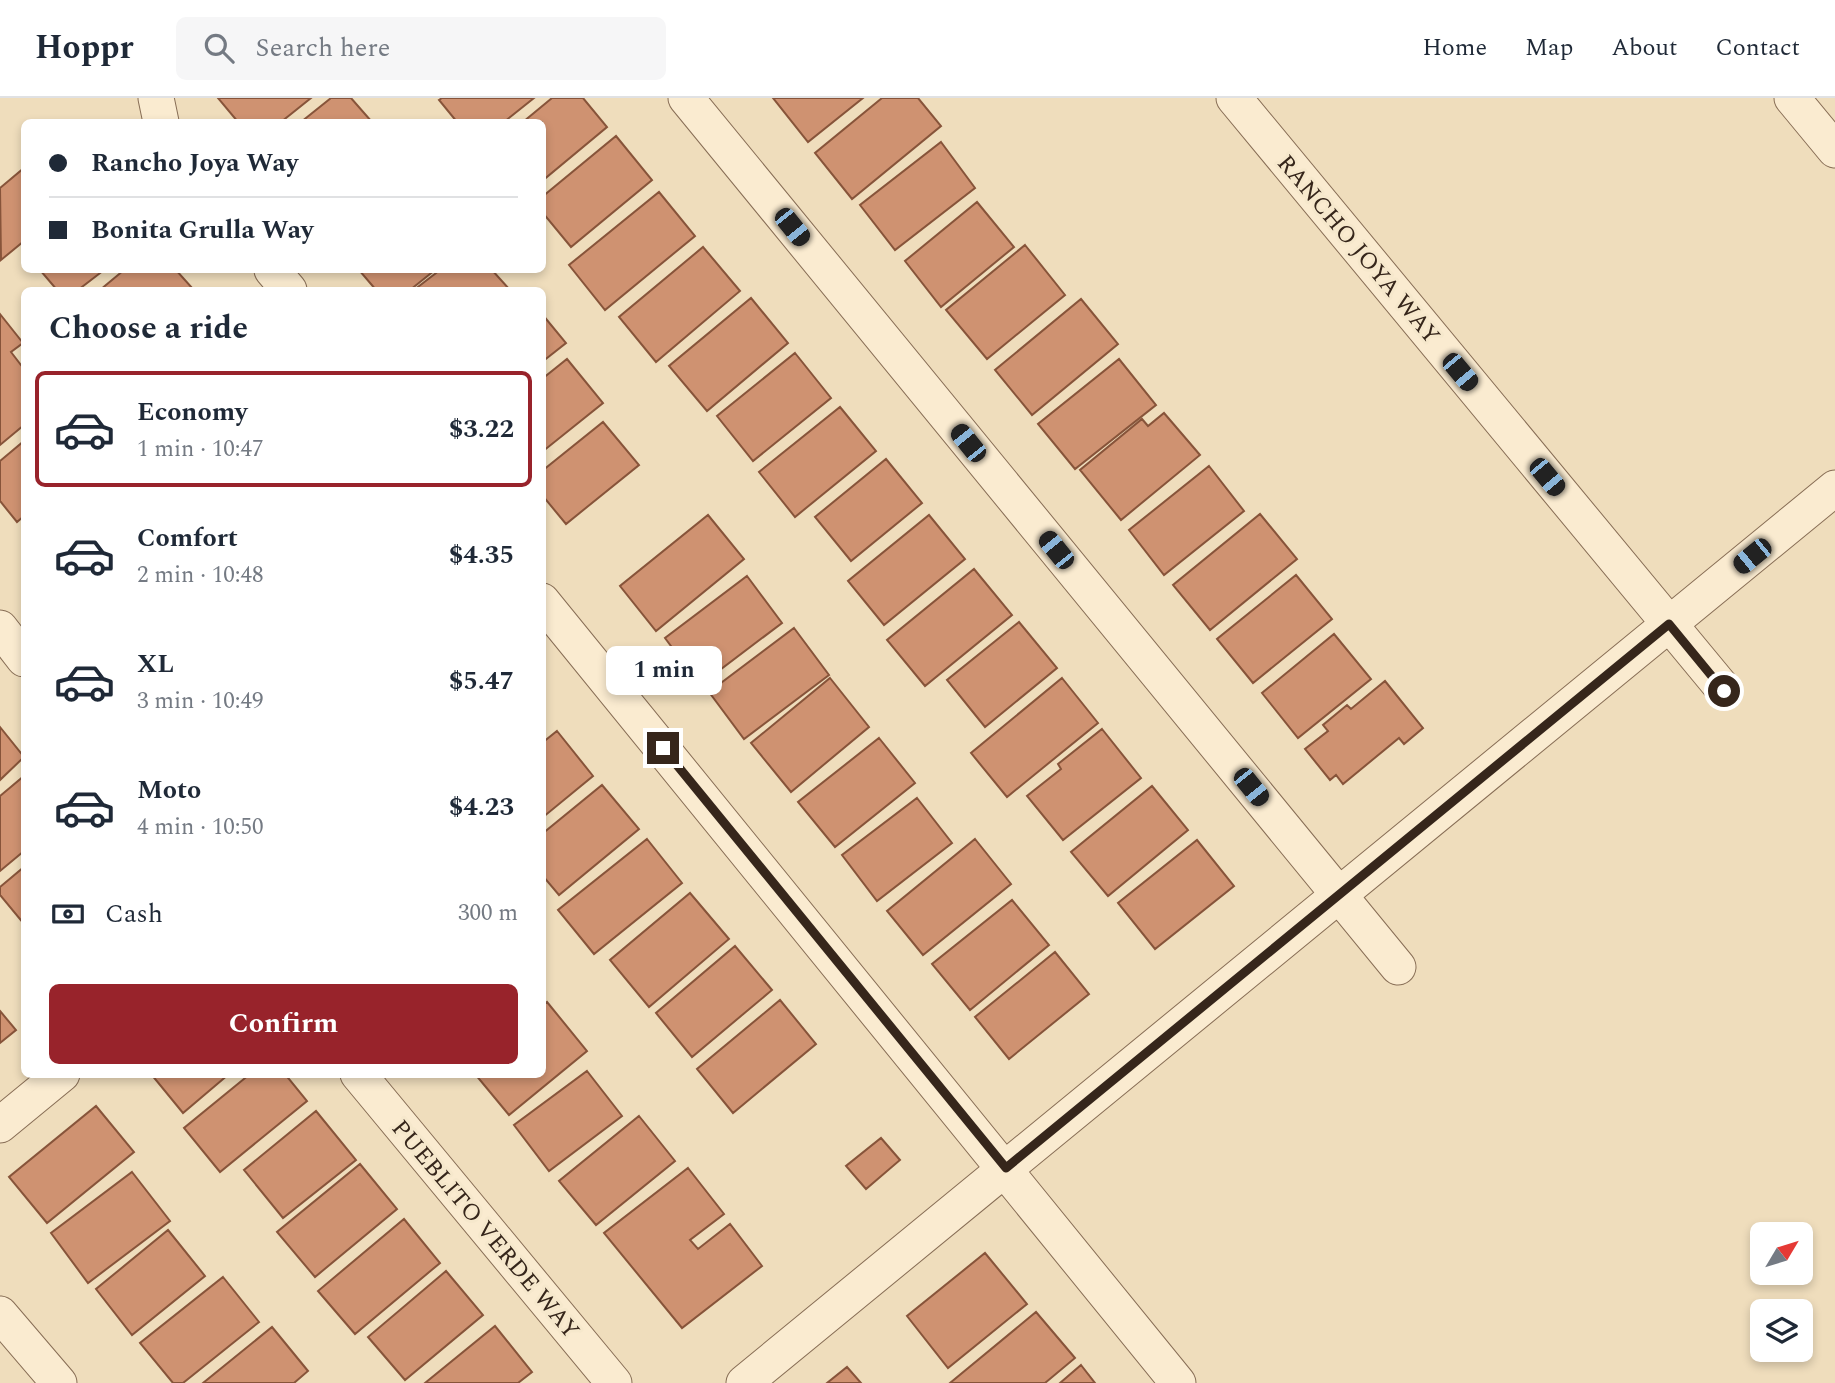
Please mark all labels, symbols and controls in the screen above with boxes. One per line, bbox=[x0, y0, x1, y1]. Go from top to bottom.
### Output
search box bbox=[176, 17, 666, 80]
text: Hoppr bbox=[35, 23, 134, 73]
text: Search here bbox=[256, 28, 390, 68]
icon: search bbox=[200, 29, 238, 67]
text: Home bbox=[1422, 30, 1487, 66]
text: Map bbox=[1525, 30, 1573, 66]
text: About bbox=[1611, 30, 1677, 66]
text: Contact bbox=[1715, 30, 1800, 66]
text: Rancho Joya Way bbox=[91, 143, 298, 183]
street label: RANCHO JOYA WAY bbox=[1268, 147, 1449, 352]
car bbox=[771, 204, 814, 250]
text: Bonita Grulla Way bbox=[91, 210, 313, 250]
text: Choose a ride bbox=[49, 304, 248, 353]
car bbox=[1439, 349, 1482, 395]
text: Economy bbox=[137, 392, 247, 432]
icon: car bbox=[53, 398, 116, 461]
text: $3.22 bbox=[449, 409, 514, 449]
car bbox=[947, 420, 990, 466]
text: 1 min · 10:47 bbox=[137, 432, 264, 467]
car bbox=[1526, 454, 1569, 500]
text: Comfort bbox=[137, 518, 238, 558]
icon: car bbox=[53, 524, 116, 587]
car bbox=[1035, 527, 1078, 573]
text: $4.35 bbox=[449, 535, 514, 575]
car bbox=[1730, 535, 1775, 577]
text: 2 min · 10:48 bbox=[137, 558, 264, 593]
text: XL bbox=[137, 644, 174, 684]
callout: 1 min bbox=[605, 646, 721, 696]
icon: car bbox=[53, 650, 116, 713]
text: 1 min bbox=[633, 653, 695, 688]
text: $5.47 bbox=[449, 661, 514, 701]
route start bbox=[1708, 675, 1740, 707]
text: 3 min · 10:49 bbox=[137, 684, 264, 719]
route end bbox=[647, 732, 679, 764]
car bbox=[1230, 764, 1273, 810]
text: Moto bbox=[137, 770, 201, 810]
icon: car bbox=[53, 776, 116, 839]
text: $4.23 bbox=[449, 787, 514, 827]
text: 4 min · 10:50 bbox=[137, 810, 264, 845]
text: Cash bbox=[105, 894, 163, 934]
icon: cash bbox=[49, 895, 87, 933]
text: 300 m bbox=[458, 896, 518, 931]
button: Confirm bbox=[49, 984, 518, 1064]
street label: PUEBLITO VERDE WAY bbox=[382, 1112, 588, 1347]
north arrow bbox=[1750, 1222, 1813, 1284]
map controls bbox=[1750, 1222, 1813, 1362]
button: layers bbox=[1750, 1299, 1813, 1362]

